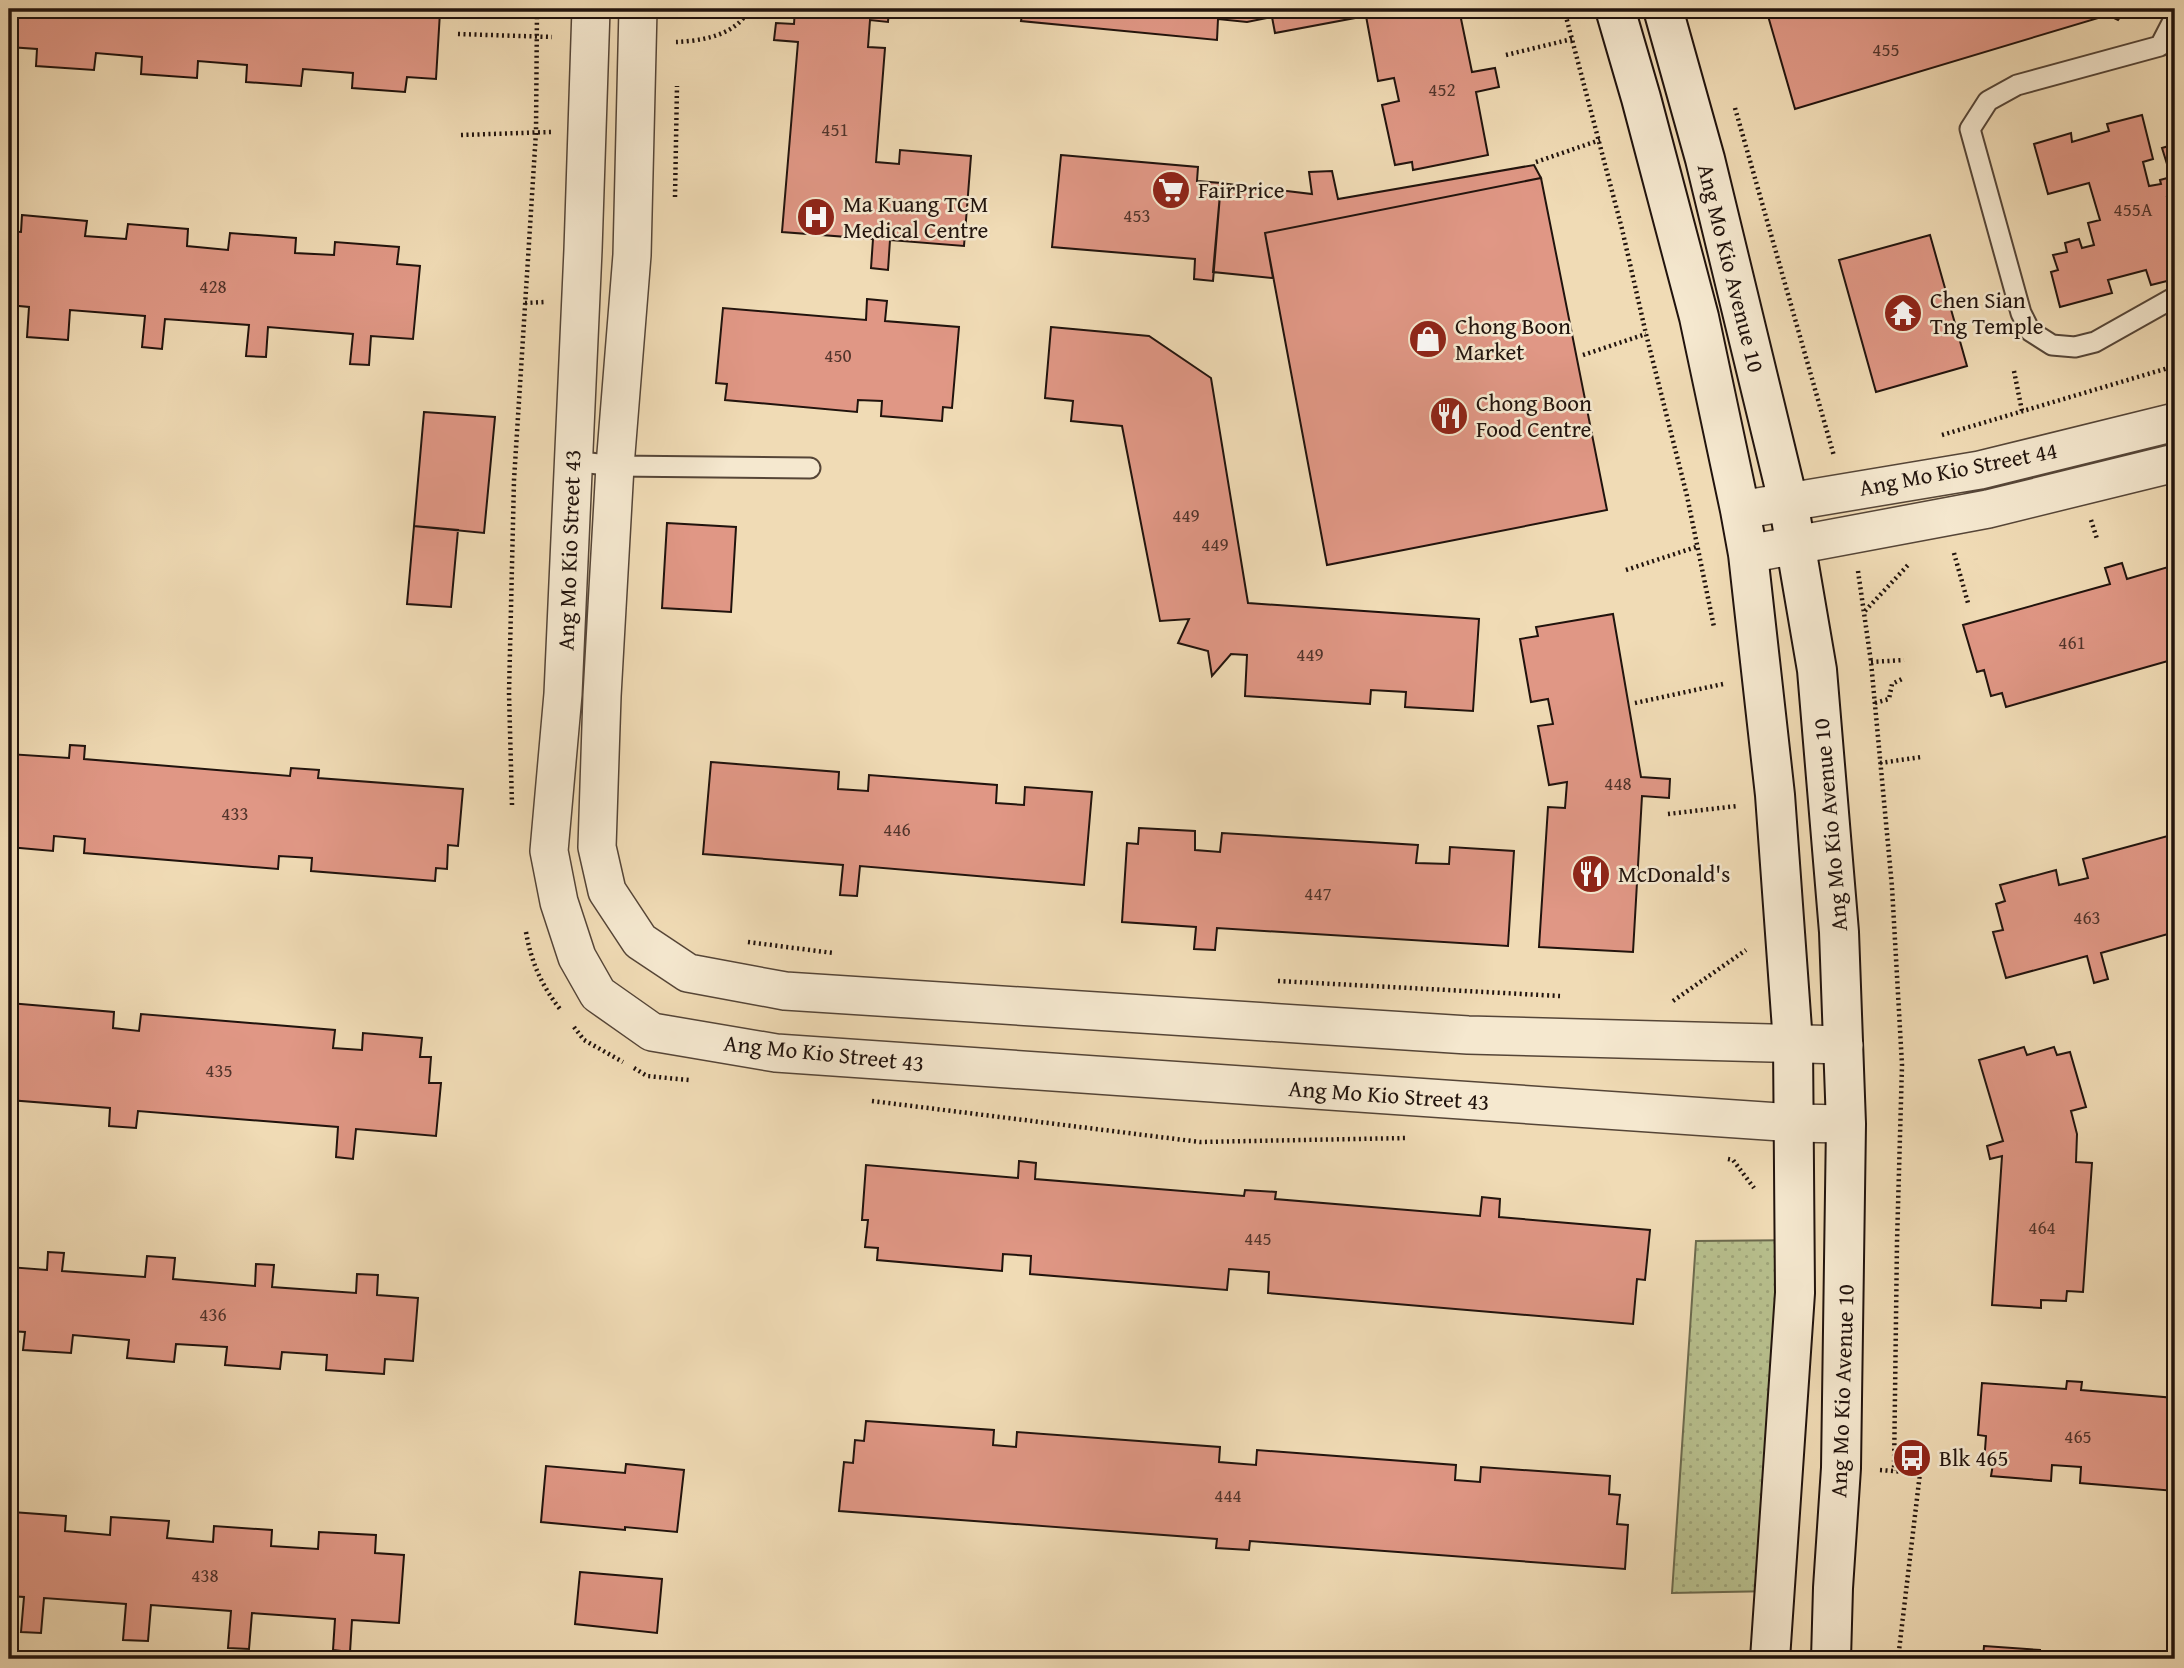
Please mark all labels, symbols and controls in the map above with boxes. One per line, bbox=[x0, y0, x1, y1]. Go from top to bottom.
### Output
house number: 455 bbox=[1872, 35, 1900, 63]
house number: 452 bbox=[1428, 75, 1456, 103]
house number: 451 bbox=[821, 115, 849, 143]
street label: Ang Mo Kio Avenue 10 bbox=[1690, 160, 1773, 376]
supermarket icon: FairPrice bbox=[1150, 169, 1192, 211]
place label: FairPrice bbox=[1198, 173, 1284, 206]
place label: Ma Kuang TCM Medical Centre bbox=[843, 187, 988, 246]
house number: 455A bbox=[2114, 195, 2153, 223]
hospital icon: Ma Kuang TCM Medical Centre bbox=[795, 196, 837, 238]
house number: 453 bbox=[1123, 201, 1151, 229]
house number: 428 bbox=[199, 272, 227, 300]
place label: Chen Sian Tng Temple bbox=[1930, 283, 2044, 342]
temple icon: Chen Sian Tng Temple bbox=[1882, 292, 1924, 334]
place label: Chong Boon Market bbox=[1455, 309, 1571, 368]
shop icon: Chong Boon Market bbox=[1407, 318, 1449, 360]
house number: 450 bbox=[824, 341, 852, 369]
place label: Chong Boon Food Centre bbox=[1476, 386, 1592, 445]
restaurant icon: Chong Boon Food Centre bbox=[1428, 395, 1470, 437]
street label: Ang Mo Kio Street 44 bbox=[1856, 433, 2060, 504]
street label: Ang Mo Kio Street 43 bbox=[548, 449, 589, 651]
house number: 449 bbox=[1172, 501, 1200, 529]
house number: 449 bbox=[1201, 530, 1229, 558]
house number: 461 bbox=[2058, 628, 2086, 656]
house number: 449 bbox=[1296, 640, 1324, 668]
street label: Ang Mo Kio Avenue 10 bbox=[1804, 717, 1855, 933]
house number: 448 bbox=[1604, 769, 1632, 797]
house number: 433 bbox=[221, 799, 249, 827]
house number: 446 bbox=[883, 815, 911, 843]
restaurant icon: McDonald's bbox=[1570, 853, 1612, 895]
place label: McDonald's bbox=[1618, 857, 1730, 890]
house number: 447 bbox=[1304, 879, 1332, 907]
house number: 463 bbox=[2073, 903, 2101, 931]
street label: Ang Mo Kio Street 43 bbox=[722, 1026, 926, 1079]
house number: 435 bbox=[205, 1056, 233, 1084]
street label: Ang Mo Kio Street 43 bbox=[1287, 1071, 1491, 1118]
house number: 464 bbox=[2028, 1213, 2056, 1241]
house number: 445 bbox=[1244, 1224, 1272, 1252]
street label: Ang Mo Kio Avenue 10 bbox=[1821, 1284, 1862, 1498]
house number: 436 bbox=[199, 1300, 227, 1328]
house number: 465 bbox=[2064, 1422, 2092, 1450]
bus stop icon: Blk 465 bbox=[1891, 1437, 1933, 1479]
place label: Blk 465 bbox=[1939, 1441, 2008, 1474]
house number: 444 bbox=[1214, 1481, 1242, 1509]
house number: 438 bbox=[191, 1561, 219, 1589]

